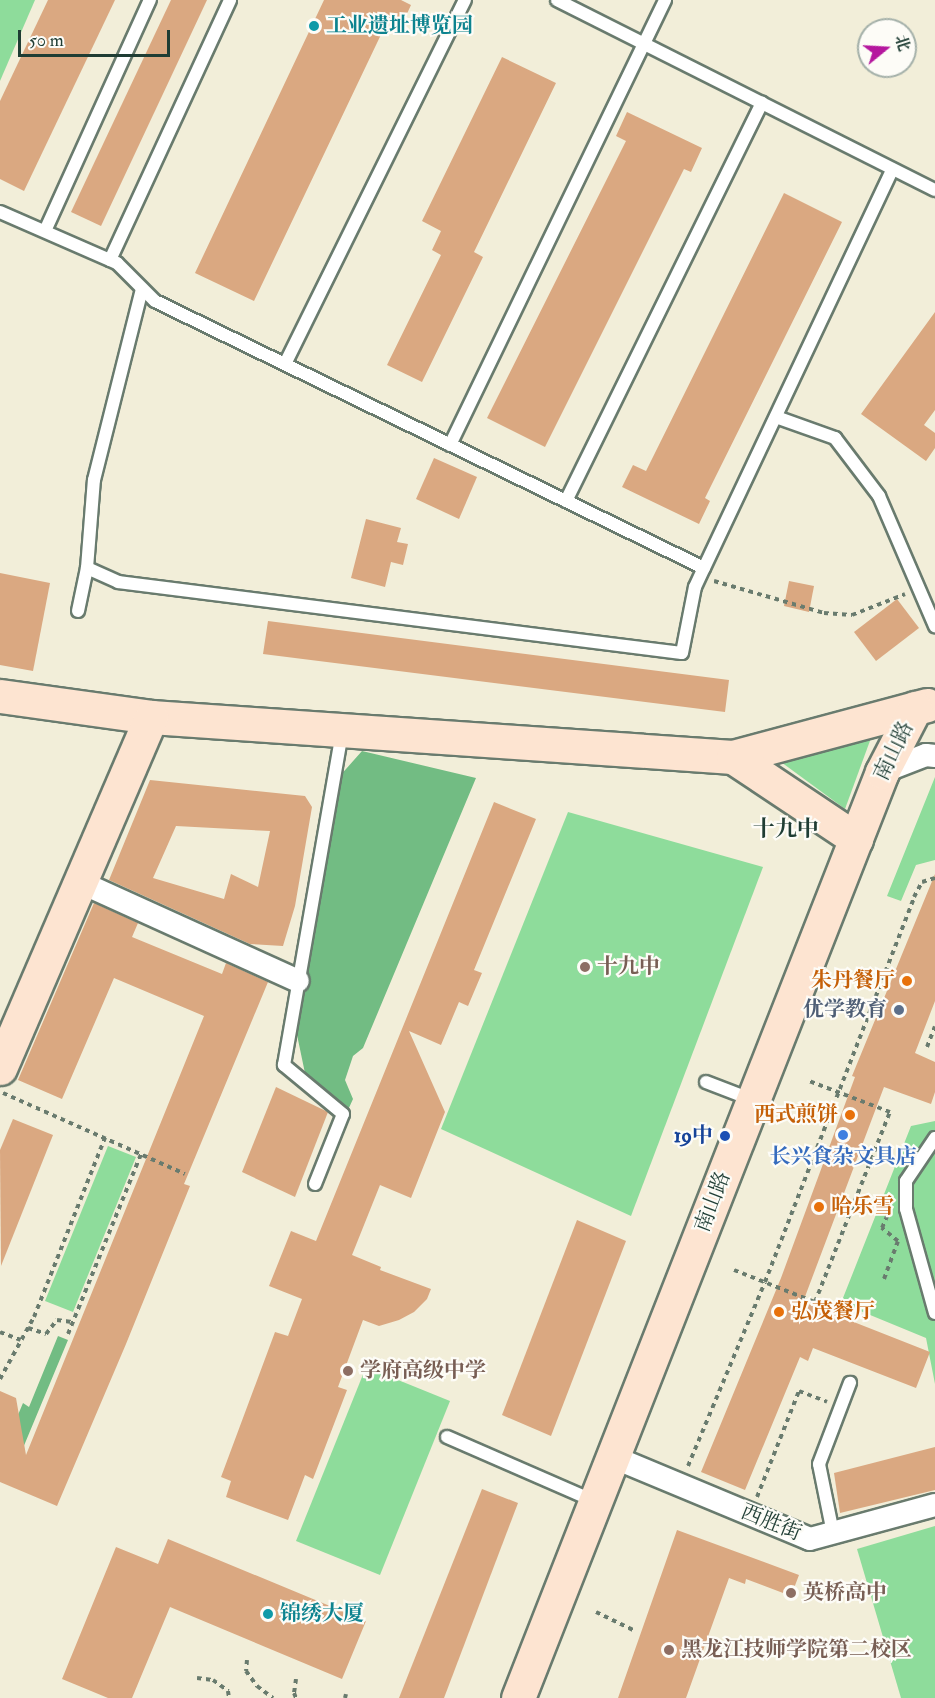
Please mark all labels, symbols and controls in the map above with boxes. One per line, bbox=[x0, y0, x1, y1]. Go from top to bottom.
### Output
place label: 工业遗址博览园 bbox=[326, 13, 473, 39]
scale bar bbox=[21, 18, 172, 56]
north arrow bbox=[857, 18, 917, 78]
marker: 工业遗址博览园 bbox=[307, 19, 321, 33]
text: 50 m bbox=[29, 29, 64, 52]
text: 北 bbox=[890, 32, 914, 54]
street label: 南山路 bbox=[869, 717, 919, 785]
district label: 十九中 bbox=[753, 817, 819, 843]
place label: 十九中 bbox=[597, 954, 660, 980]
marker: 十九中 bbox=[578, 960, 592, 974]
place label: 朱丹餐厅 bbox=[811, 968, 895, 994]
marker: 朱丹餐厅 bbox=[900, 974, 914, 988]
place label: 优学教育 bbox=[803, 997, 887, 1023]
marker: 优学教育 bbox=[892, 1003, 906, 1017]
place label: 西式煎饼 bbox=[754, 1102, 838, 1128]
marker: 西式煎饼 bbox=[843, 1108, 857, 1122]
place label: 19中 bbox=[674, 1123, 713, 1149]
marker: 长兴食杂文具店 bbox=[836, 1128, 850, 1142]
marker: 19中 bbox=[718, 1129, 732, 1143]
place label: 长兴食杂文具店 bbox=[770, 1144, 916, 1170]
street label: 南山路 bbox=[690, 1168, 736, 1236]
place label: 哈乐雪 bbox=[831, 1194, 894, 1220]
marker: 哈乐雪 bbox=[812, 1200, 826, 1214]
place label: 弘茂餐厅 bbox=[791, 1299, 875, 1325]
marker: 弘茂餐厅 bbox=[772, 1305, 786, 1319]
place label: 学府高级中学 bbox=[360, 1358, 486, 1384]
marker: 学府高级中学 bbox=[341, 1364, 355, 1378]
street label: 西胜街 bbox=[737, 1500, 805, 1546]
place label: 英桥高中 bbox=[803, 1580, 887, 1606]
marker: 英桥高中 bbox=[784, 1586, 798, 1600]
place label: 锦绣大厦 bbox=[280, 1601, 364, 1627]
marker: 锦绣大厦 bbox=[261, 1607, 275, 1621]
place label: 黑龙江技师学院第二校区 bbox=[681, 1637, 912, 1663]
marker: 黑龙江技师学院第二校区 bbox=[662, 1643, 676, 1657]

